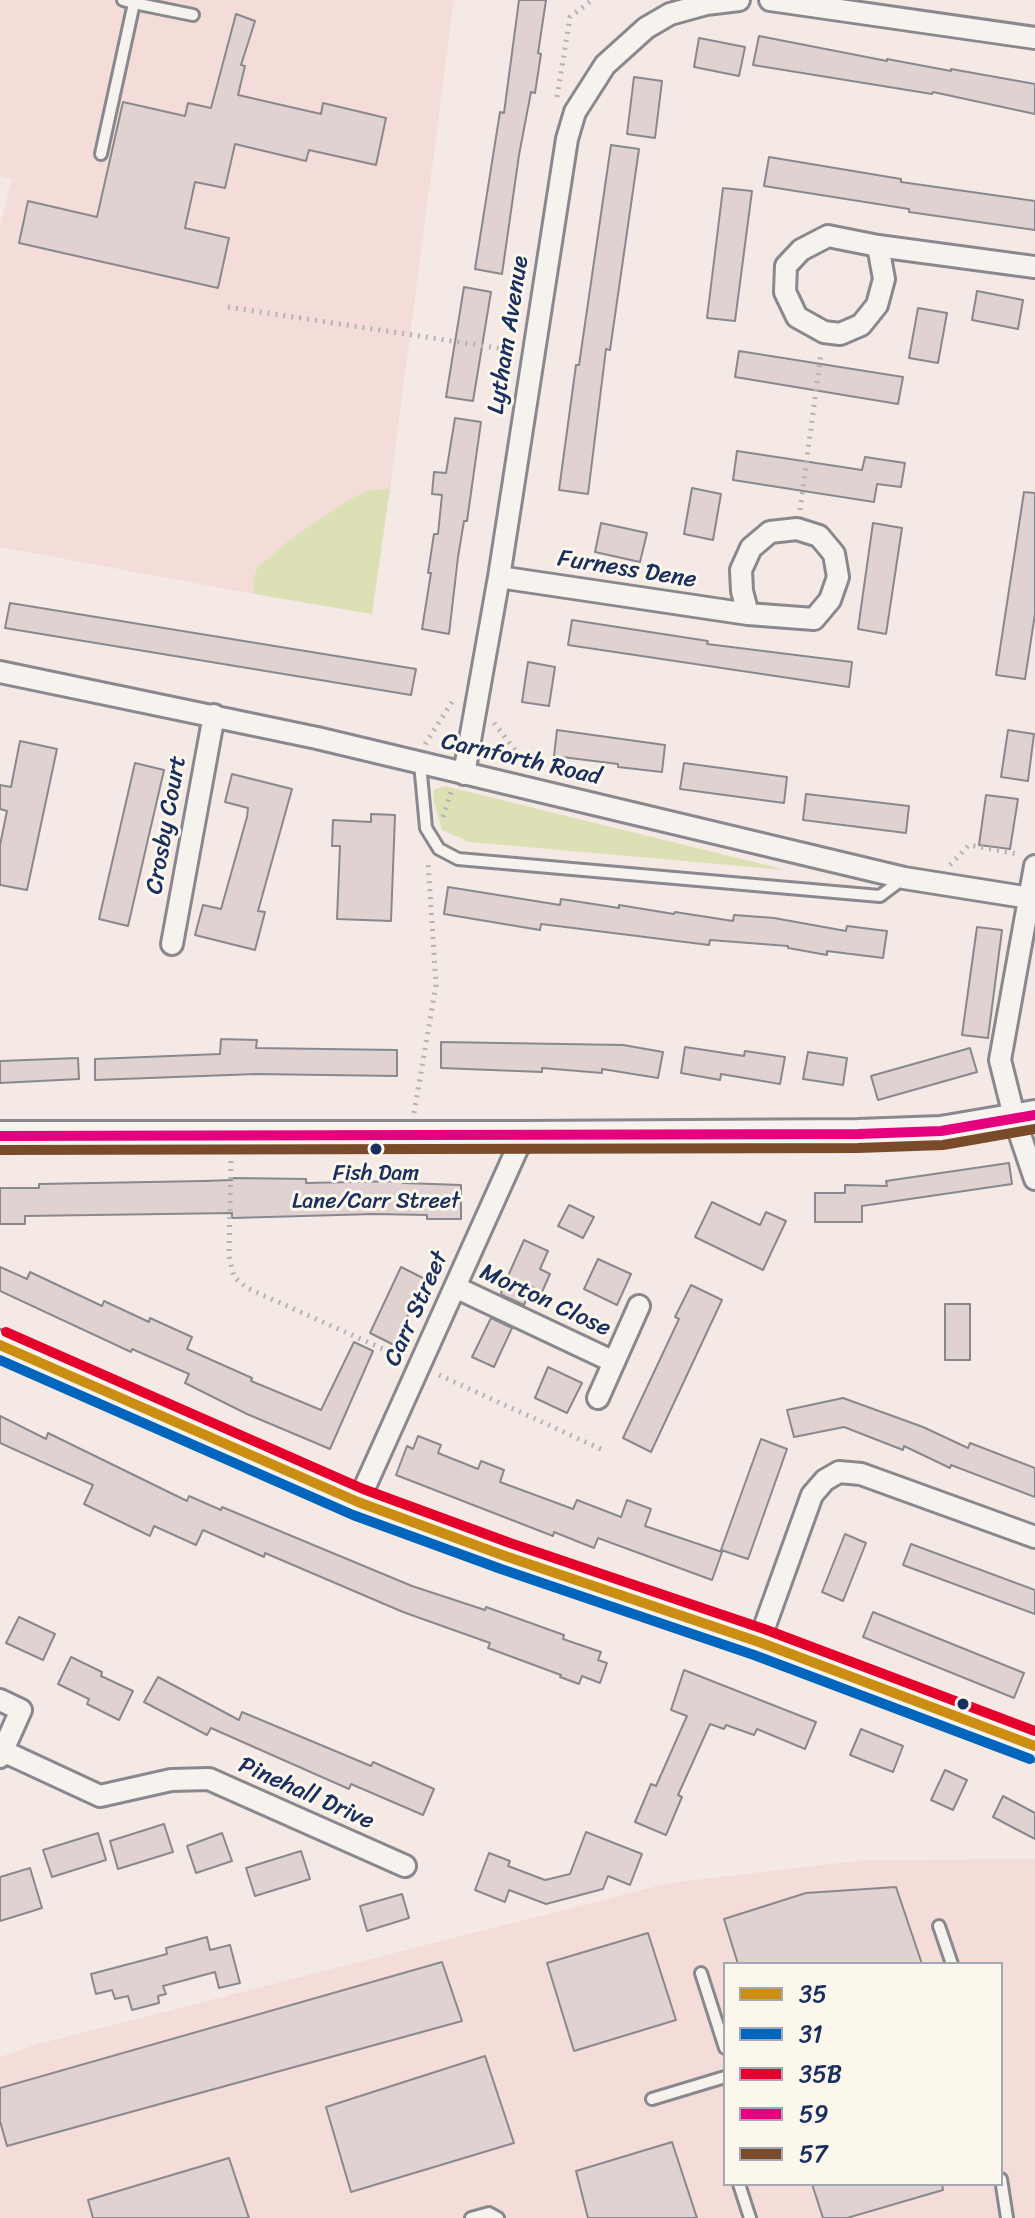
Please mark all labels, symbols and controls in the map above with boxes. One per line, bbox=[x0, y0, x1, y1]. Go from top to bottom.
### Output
street label: Lytham Avenue bbox=[482, 254, 536, 416]
street label: Furness Dene bbox=[556, 545, 698, 595]
street label: Carnforth Road bbox=[438, 728, 604, 792]
street label: Crosby Court bbox=[141, 754, 193, 896]
marker: Fish Dam Lane/Carr Street bbox=[368, 1141, 384, 1157]
place label: Fish Dam Lane/Carr Street bbox=[292, 1161, 460, 1212]
street label: Carr Street bbox=[379, 1247, 455, 1371]
street label: Morton Close bbox=[475, 1258, 615, 1344]
unlabelled marker bbox=[955, 1696, 971, 1712]
street label: Pinehall Drive bbox=[234, 1751, 378, 1837]
legend bbox=[723, 1962, 1003, 2186]
text: 35 bbox=[799, 1973, 827, 2015]
text: 31 bbox=[799, 2013, 822, 2055]
text: 35B bbox=[799, 2053, 842, 2095]
text: 59 bbox=[799, 2093, 828, 2135]
text: 57 bbox=[799, 2133, 827, 2175]

